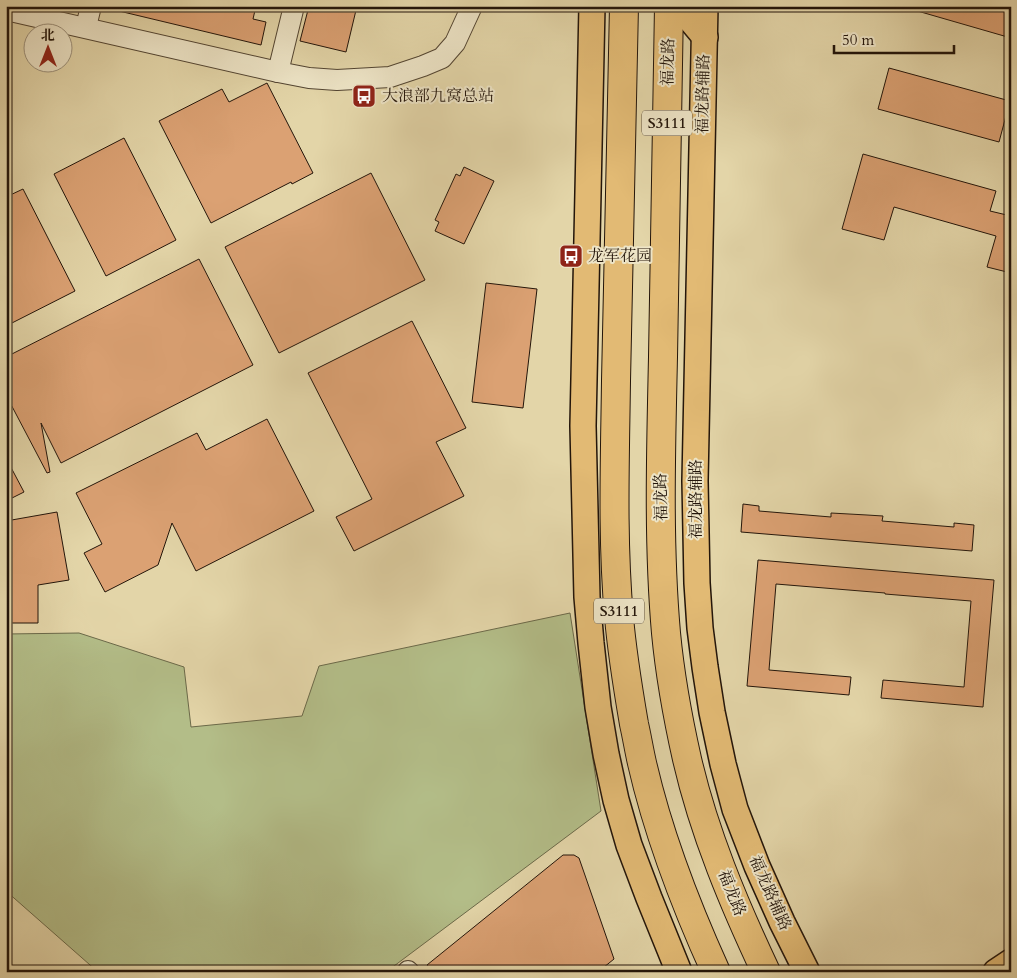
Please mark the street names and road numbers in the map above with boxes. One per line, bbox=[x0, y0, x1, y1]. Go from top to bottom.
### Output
street label: 福龙路 bbox=[657, 38, 679, 86]
street label: 福龙路辅路 bbox=[691, 54, 715, 134]
road number: S3111 bbox=[642, 110, 692, 136]
street label: 福龙路辅路 bbox=[685, 459, 707, 539]
street label: 福龙路 bbox=[650, 473, 672, 521]
road number: S3111 bbox=[594, 598, 644, 624]
street label: 福龙路辅路 bbox=[744, 852, 796, 934]
street label: 福龙路 bbox=[713, 867, 751, 919]

